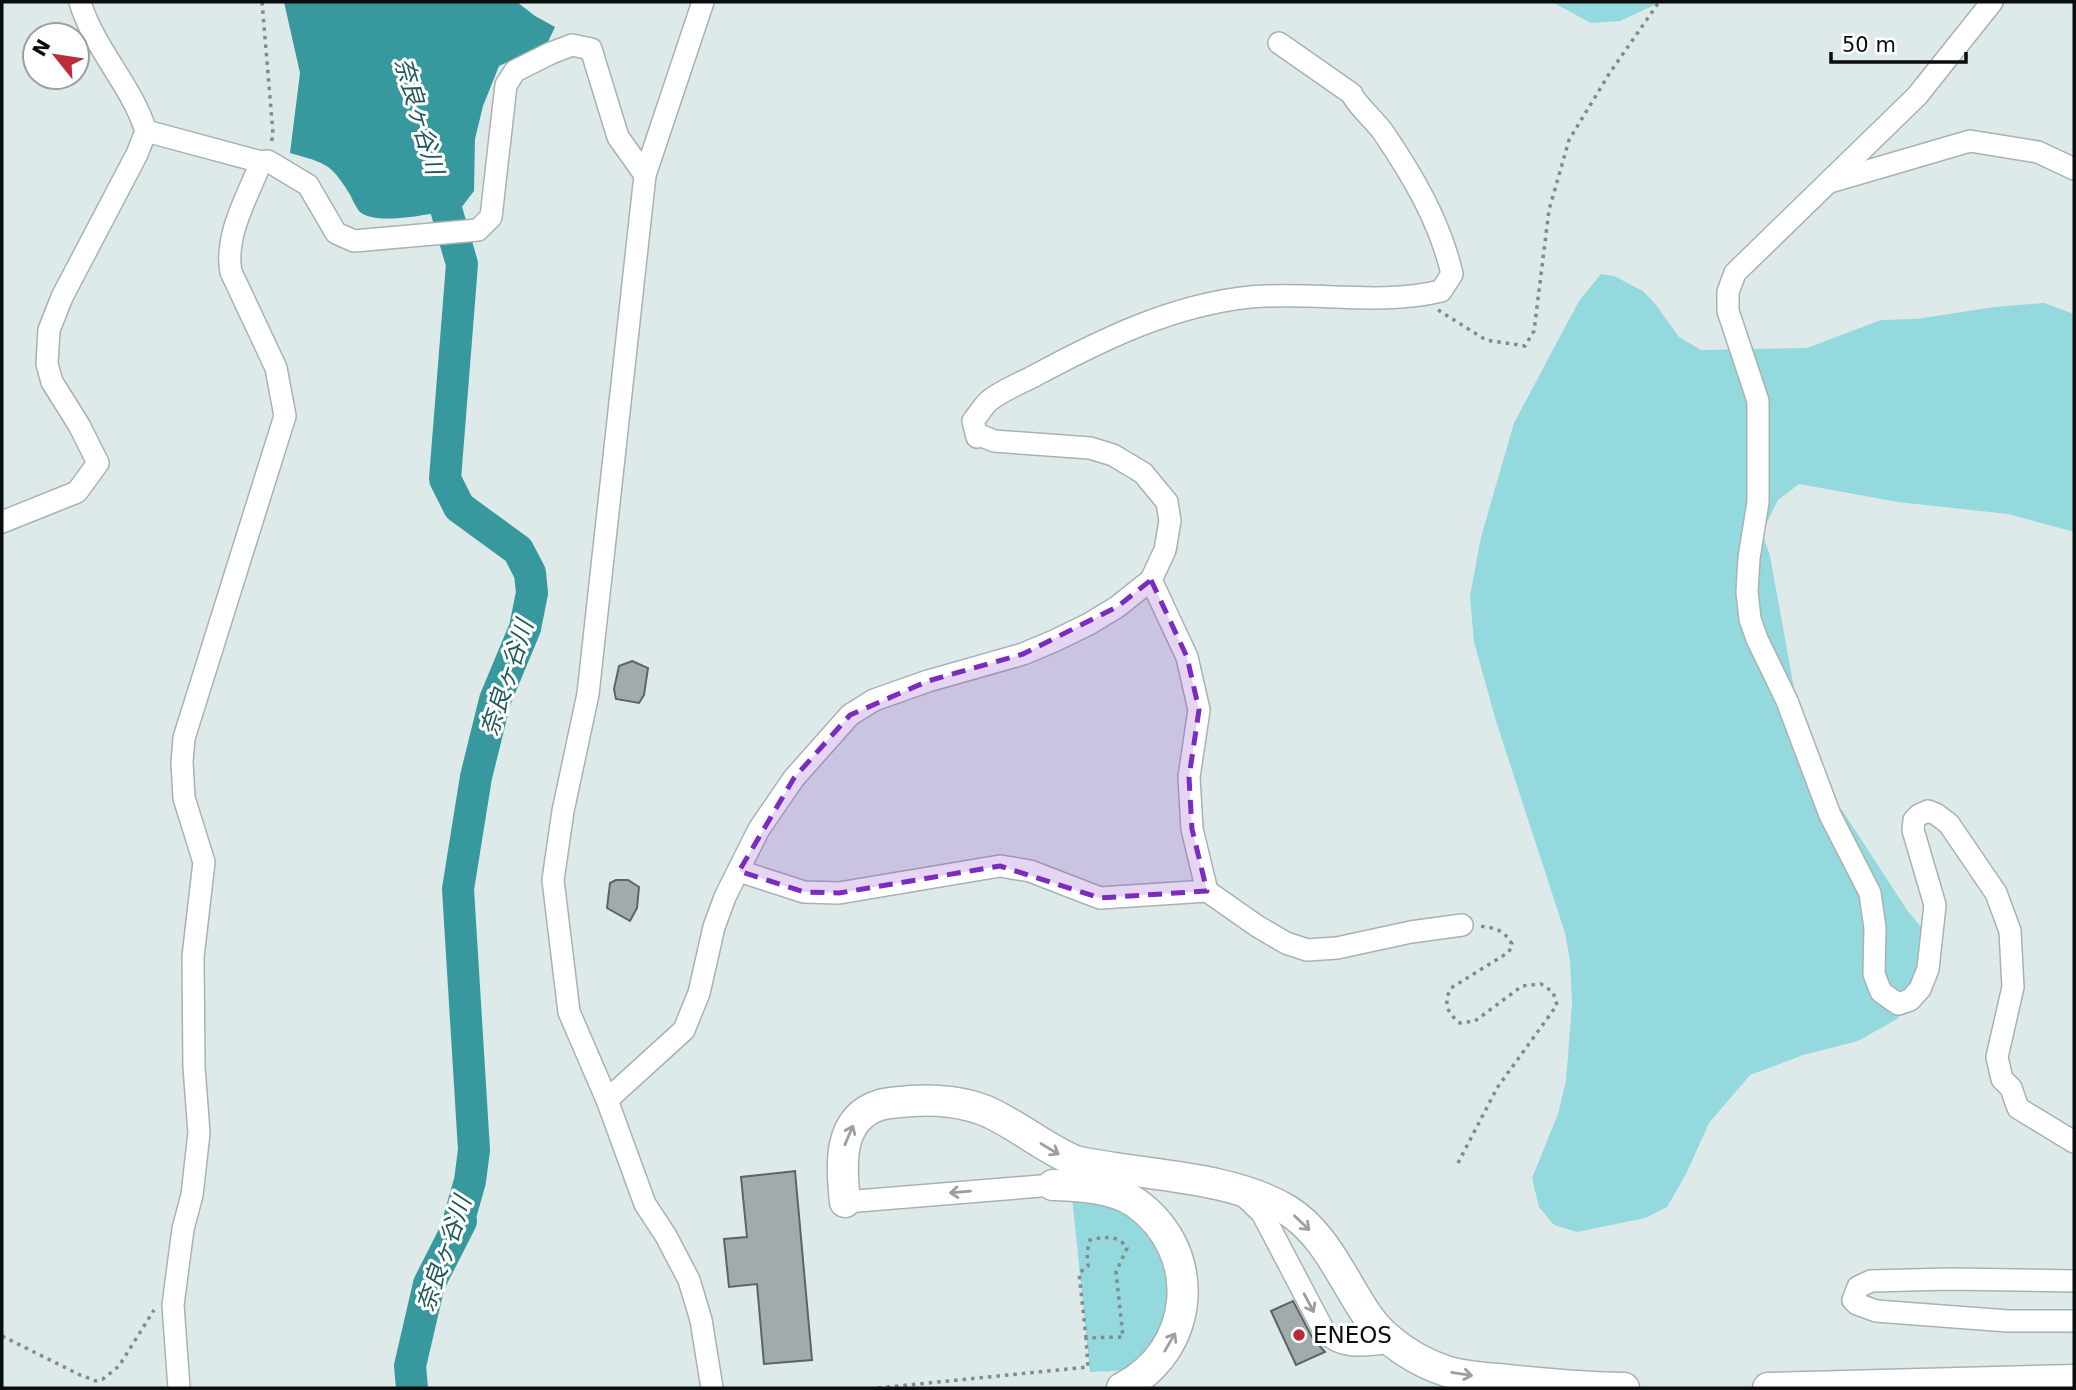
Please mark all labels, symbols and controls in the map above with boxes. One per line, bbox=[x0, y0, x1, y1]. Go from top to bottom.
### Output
north arrow bbox=[21, 21, 91, 91]
scale bar bbox=[1831, 21, 1966, 65]
text: 50 m bbox=[1842, 33, 1896, 57]
text: N bbox=[28, 35, 55, 60]
water label: 奈良ヶ谷川 bbox=[389, 54, 450, 180]
water label: 奈良ヶ谷川 bbox=[475, 614, 540, 739]
one-way arrow bbox=[843, 1125, 856, 1146]
one-way arrow bbox=[1039, 1142, 1059, 1156]
one-way arrow bbox=[949, 1186, 972, 1199]
water label: 奈良ヶ谷川 bbox=[411, 1190, 478, 1315]
one-way arrow bbox=[1293, 1215, 1310, 1232]
one-way arrow bbox=[1303, 1292, 1316, 1313]
place label: ENEOS bbox=[1313, 1322, 1392, 1348]
marker: ENEOS bbox=[1291, 1327, 1307, 1343]
one-way arrow bbox=[1163, 1332, 1177, 1352]
one-way arrow bbox=[1450, 1368, 1472, 1381]

